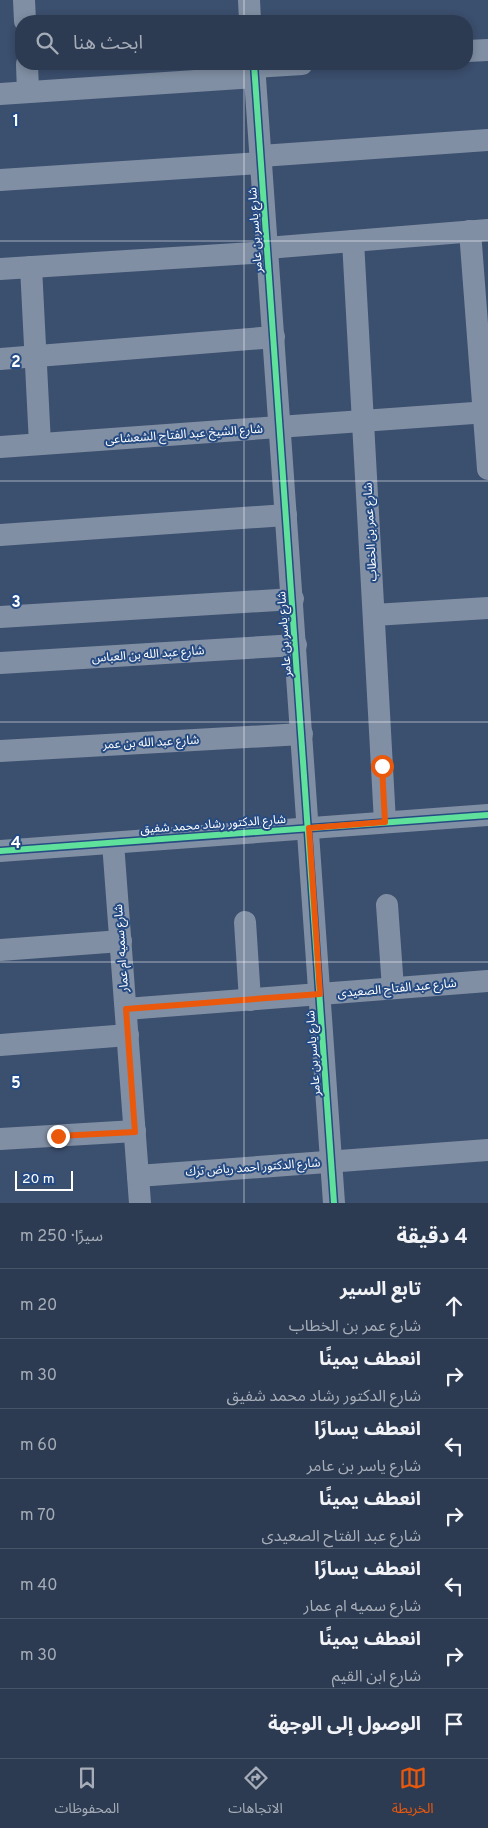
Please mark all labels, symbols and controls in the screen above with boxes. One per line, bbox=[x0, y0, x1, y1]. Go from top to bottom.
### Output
search box bbox=[15, 15, 473, 70]
icon: search bbox=[33, 29, 61, 57]
text: ابحث هنا bbox=[73, 32, 143, 56]
text: 1 bbox=[13, 112, 19, 132]
street label: شارع ياسر بن عامر bbox=[245, 187, 267, 274]
text: 2 bbox=[11, 353, 21, 373]
street label: شارع الشيخ عبد الفتاح الشعشاعى bbox=[105, 421, 264, 448]
street label: شارع عمر بن الخطاب bbox=[360, 482, 382, 582]
street label: شارع ياسر بن عامر bbox=[274, 591, 296, 678]
text: 3 bbox=[11, 593, 21, 613]
street label: شارع عبد الله بن العباس bbox=[91, 643, 205, 667]
street label: شارع عبد الله بن عمر bbox=[102, 732, 200, 754]
route start bbox=[371, 755, 394, 778]
street label: شارع الدكتور رشاد محمد شفيق bbox=[140, 812, 286, 838]
text: 4 bbox=[11, 834, 21, 854]
street label: شارع سميه ام عمار bbox=[111, 903, 133, 993]
street label: شارع عبد الفتاح الصعيدى bbox=[337, 976, 457, 1002]
street label: شارع ياسر بن عامر bbox=[303, 1010, 325, 1097]
text: 5 bbox=[11, 1074, 21, 1094]
route end bbox=[47, 1125, 70, 1148]
street label: شارع الدكتور احمد رياض ترك bbox=[185, 1155, 321, 1181]
scale bar bbox=[15, 1168, 72, 1191]
text: 20 m bbox=[22, 1171, 55, 1188]
text: 4 دقيقة bbox=[396, 1224, 468, 1251]
text: سيرًا · 250 m bbox=[20, 1227, 103, 1247]
text: تابع السير bbox=[340, 1278, 421, 1302]
icon: ahead bbox=[440, 1292, 468, 1320]
text: 20 m bbox=[20, 1296, 57, 1316]
text: شارع عمر بن الخطاب bbox=[289, 1317, 421, 1337]
text: انعطف يمينًا bbox=[319, 1348, 421, 1372]
icon: right bbox=[440, 1362, 468, 1390]
text: 30 m bbox=[20, 1366, 57, 1386]
text: شارع الدكتور رشاد محمد شفيق bbox=[226, 1387, 421, 1407]
text: انعطف يسارًا bbox=[314, 1418, 421, 1442]
icon: left bbox=[440, 1432, 468, 1460]
text: 60 m bbox=[20, 1436, 57, 1456]
text: شارع ياسر بن عامر bbox=[307, 1457, 421, 1477]
text: انعطف يمينًا bbox=[319, 1488, 421, 1512]
icon: right bbox=[440, 1502, 468, 1530]
text: 70 m bbox=[20, 1506, 55, 1526]
text: شارع عبد الفتاح الصعيدى bbox=[262, 1527, 421, 1547]
text: انعطف يسارًا bbox=[314, 1558, 421, 1582]
icon: left bbox=[440, 1572, 468, 1600]
text: 40 m bbox=[20, 1576, 58, 1596]
text: شارع سميه ام عمار bbox=[304, 1597, 421, 1617]
text: انعطف يمينًا bbox=[319, 1628, 421, 1652]
icon: right bbox=[440, 1642, 468, 1670]
text: 30 m bbox=[20, 1646, 57, 1666]
text: شارع ابن القيم bbox=[332, 1667, 421, 1687]
icon: arrive bbox=[440, 1710, 468, 1738]
text: الوصول إلى الوجهة bbox=[268, 1713, 421, 1737]
tab: المحفوظات bbox=[54, 1764, 119, 1823]
tab: الاتجاهات bbox=[228, 1764, 283, 1823]
tab: الخريطة bbox=[392, 1764, 434, 1823]

